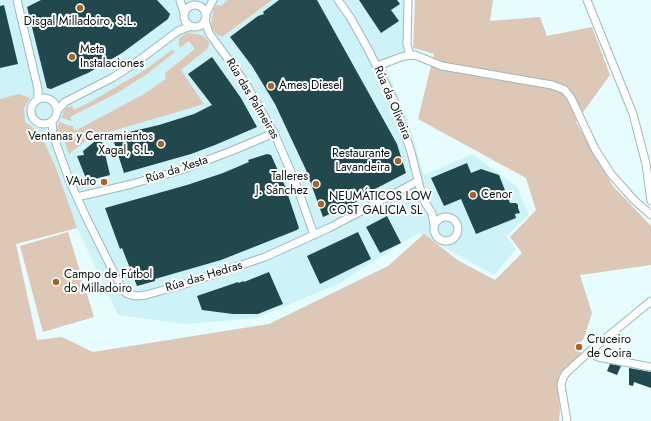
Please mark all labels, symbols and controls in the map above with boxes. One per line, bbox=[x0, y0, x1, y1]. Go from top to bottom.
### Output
marker: Disgal Milladoiro, S.L. bbox=[75, 3, 85, 13]
place label: Disgal Milladoiro, S.L. bbox=[24, 15, 136, 29]
place label: Meta Instalaciones bbox=[80, 43, 144, 71]
marker: Meta Instalaciones bbox=[67, 52, 77, 62]
street label: Rúa das Palmeiras bbox=[222, 56, 282, 142]
street label: Rúa da Oliveira bbox=[370, 64, 414, 142]
place label: Ames Diesel bbox=[279, 79, 342, 93]
marker: Ames Diesel bbox=[266, 81, 276, 91]
place label: Ventanas y Cerramientos Xagal, S.L. bbox=[28, 130, 153, 158]
marker: Ventanas y Cerramientos Xagal, S.L. bbox=[156, 139, 166, 149]
place label: Restaurante Lavandeira bbox=[332, 147, 390, 175]
street label: Rúa da Xesta bbox=[144, 153, 210, 187]
marker: Restaurante Lavandeira bbox=[393, 156, 403, 166]
place label: Talleres J. Sánchez bbox=[256, 170, 308, 198]
place label: VAuto bbox=[66, 175, 96, 189]
marker: VAuto bbox=[99, 177, 109, 187]
marker: Talleres J. Sánchez bbox=[311, 179, 321, 189]
place label: Cenor bbox=[481, 188, 512, 202]
place label: NEUMÁTICOS LOW COST GALICIA SL bbox=[329, 190, 432, 218]
marker: Cenor bbox=[468, 190, 478, 200]
marker: NEUMÁTICOS LOW COST GALICIA SL bbox=[316, 199, 326, 209]
street label: Rúa das Hedras bbox=[164, 258, 244, 296]
place label: Campo de Fútbol do Milladoiro bbox=[64, 268, 152, 296]
marker: Campo de Fútbol do Milladoiro bbox=[51, 277, 61, 287]
place label: Cruceiro de Coira bbox=[587, 333, 631, 361]
marker: Cruceiro de Coira bbox=[574, 342, 584, 352]

